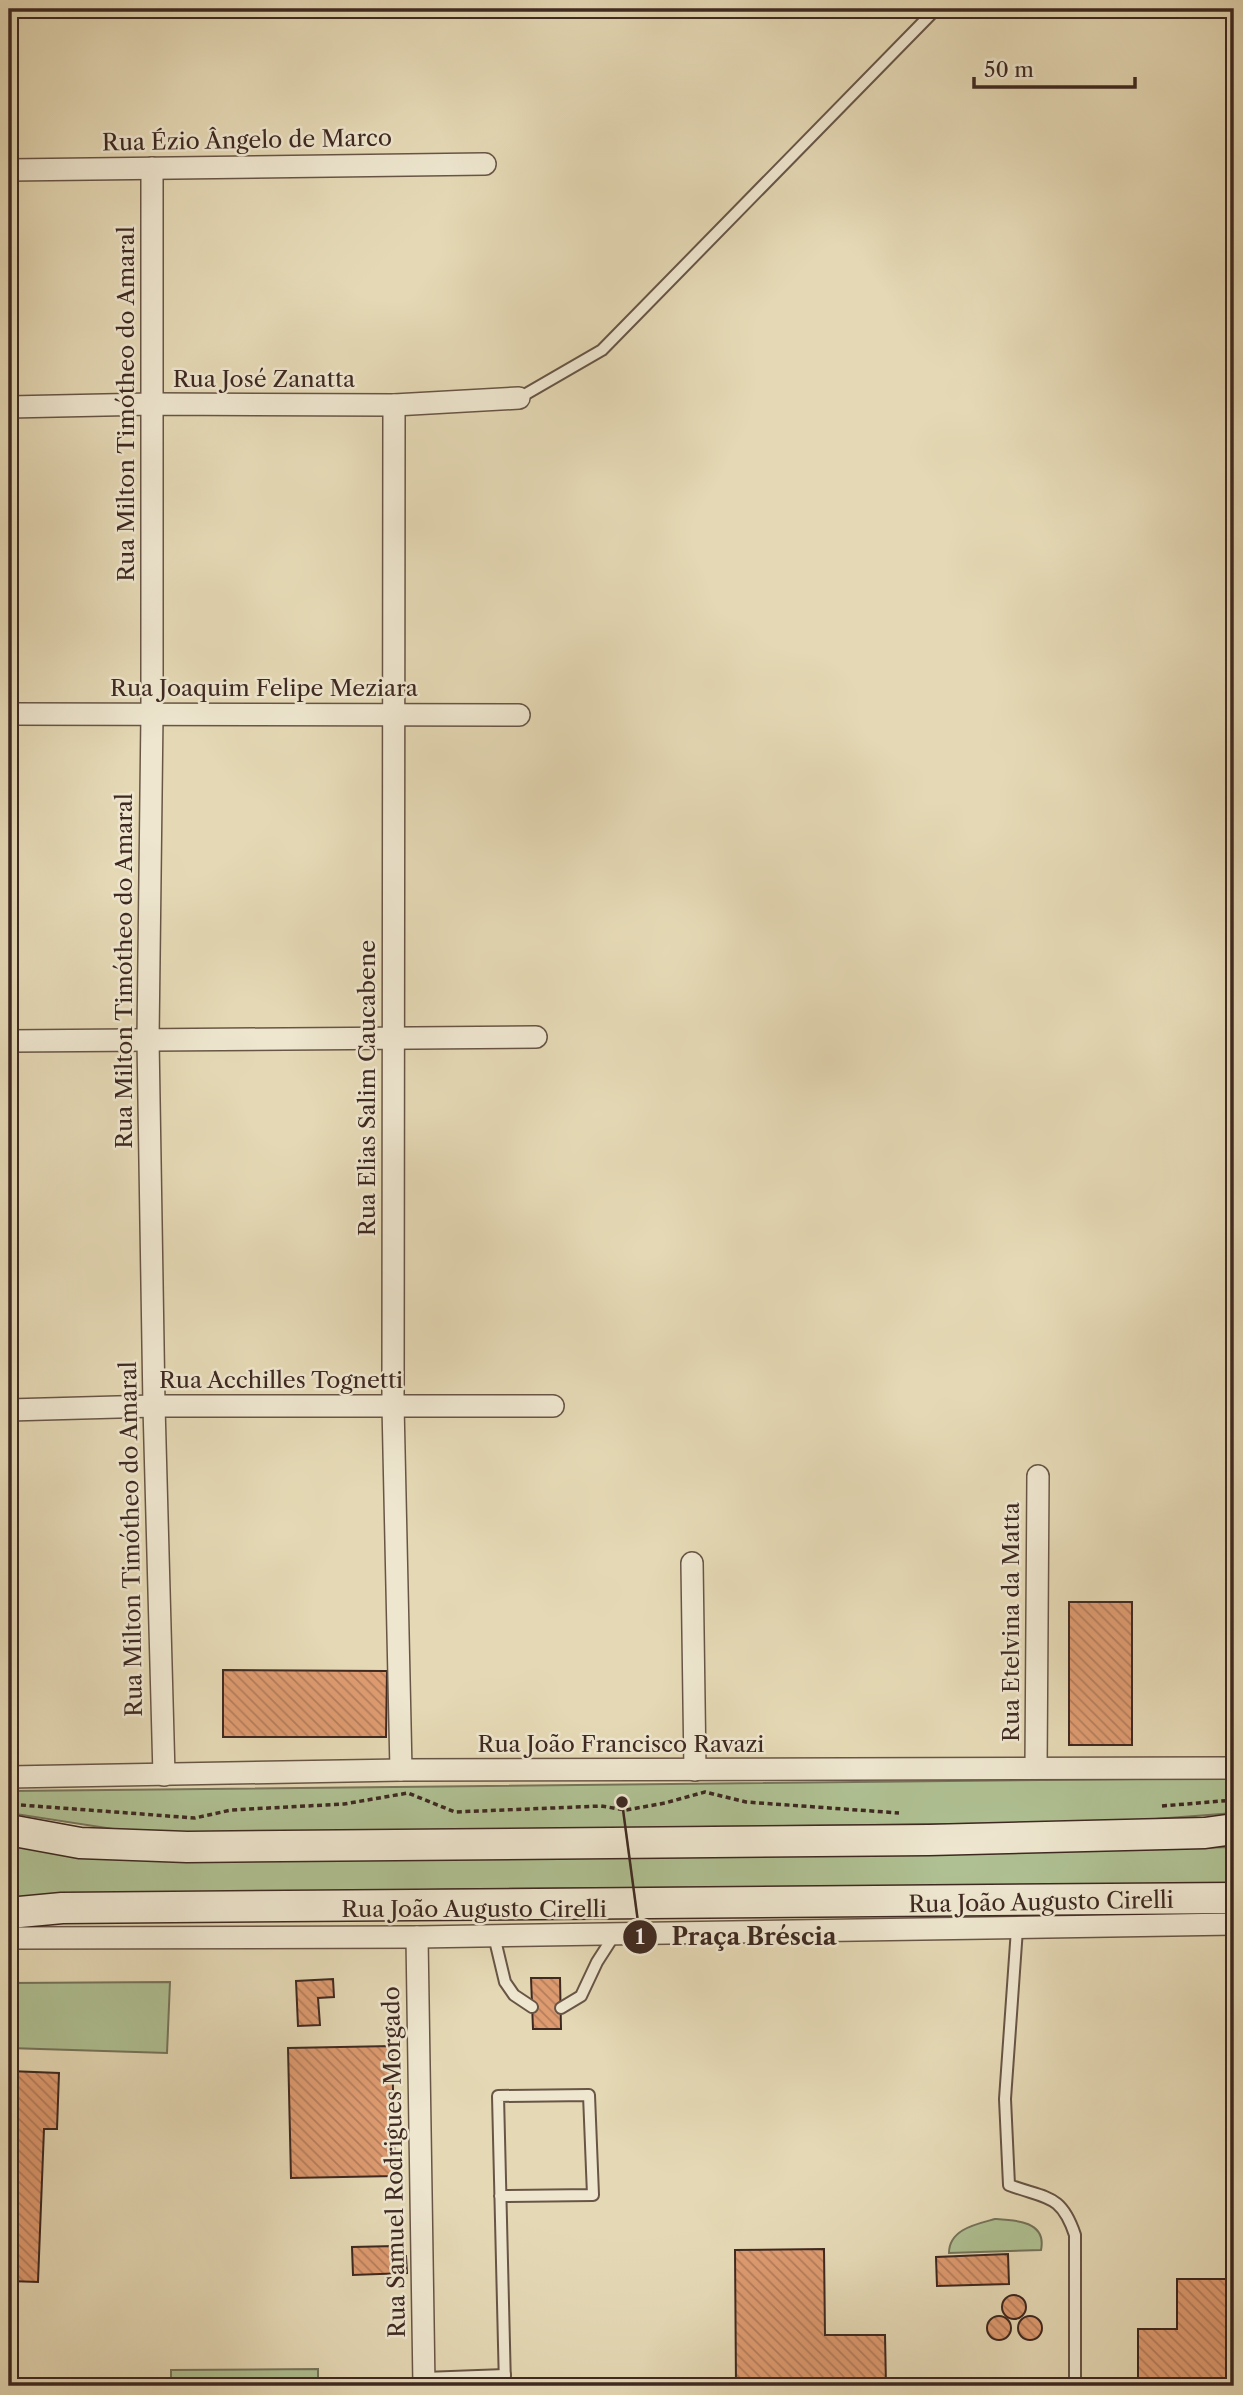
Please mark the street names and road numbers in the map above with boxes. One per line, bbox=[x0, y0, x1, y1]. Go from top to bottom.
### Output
street label: Rua Ézio Ângelo de Marco bbox=[102, 123, 392, 157]
street label: Rua Milton Timótheo do Amaral bbox=[112, 226, 140, 582]
street label: Rua José Zanatta bbox=[173, 365, 356, 393]
street label: Rua Joaquim Felipe Meziara bbox=[110, 674, 419, 702]
street label: Rua Milton Timótheo do Amaral bbox=[110, 793, 138, 1149]
street label: Rua Elias Salim Caucabene bbox=[353, 940, 381, 1236]
street label: Rua Milton Timótheo do Amaral bbox=[114, 1361, 148, 1717]
street label: Rua Acchilles Tognetti bbox=[159, 1366, 403, 1394]
street label: Rua Etelvina da Matta bbox=[997, 1501, 1025, 1742]
street label: Rua João Francisco Ravazi bbox=[478, 1730, 764, 1758]
street label: Rua João Augusto Cirelli bbox=[908, 1886, 1174, 1918]
street label: Rua João Augusto Cirelli bbox=[341, 1895, 607, 1923]
street label: Rua Samuel Rodrigues Morgado bbox=[377, 1986, 411, 2338]

